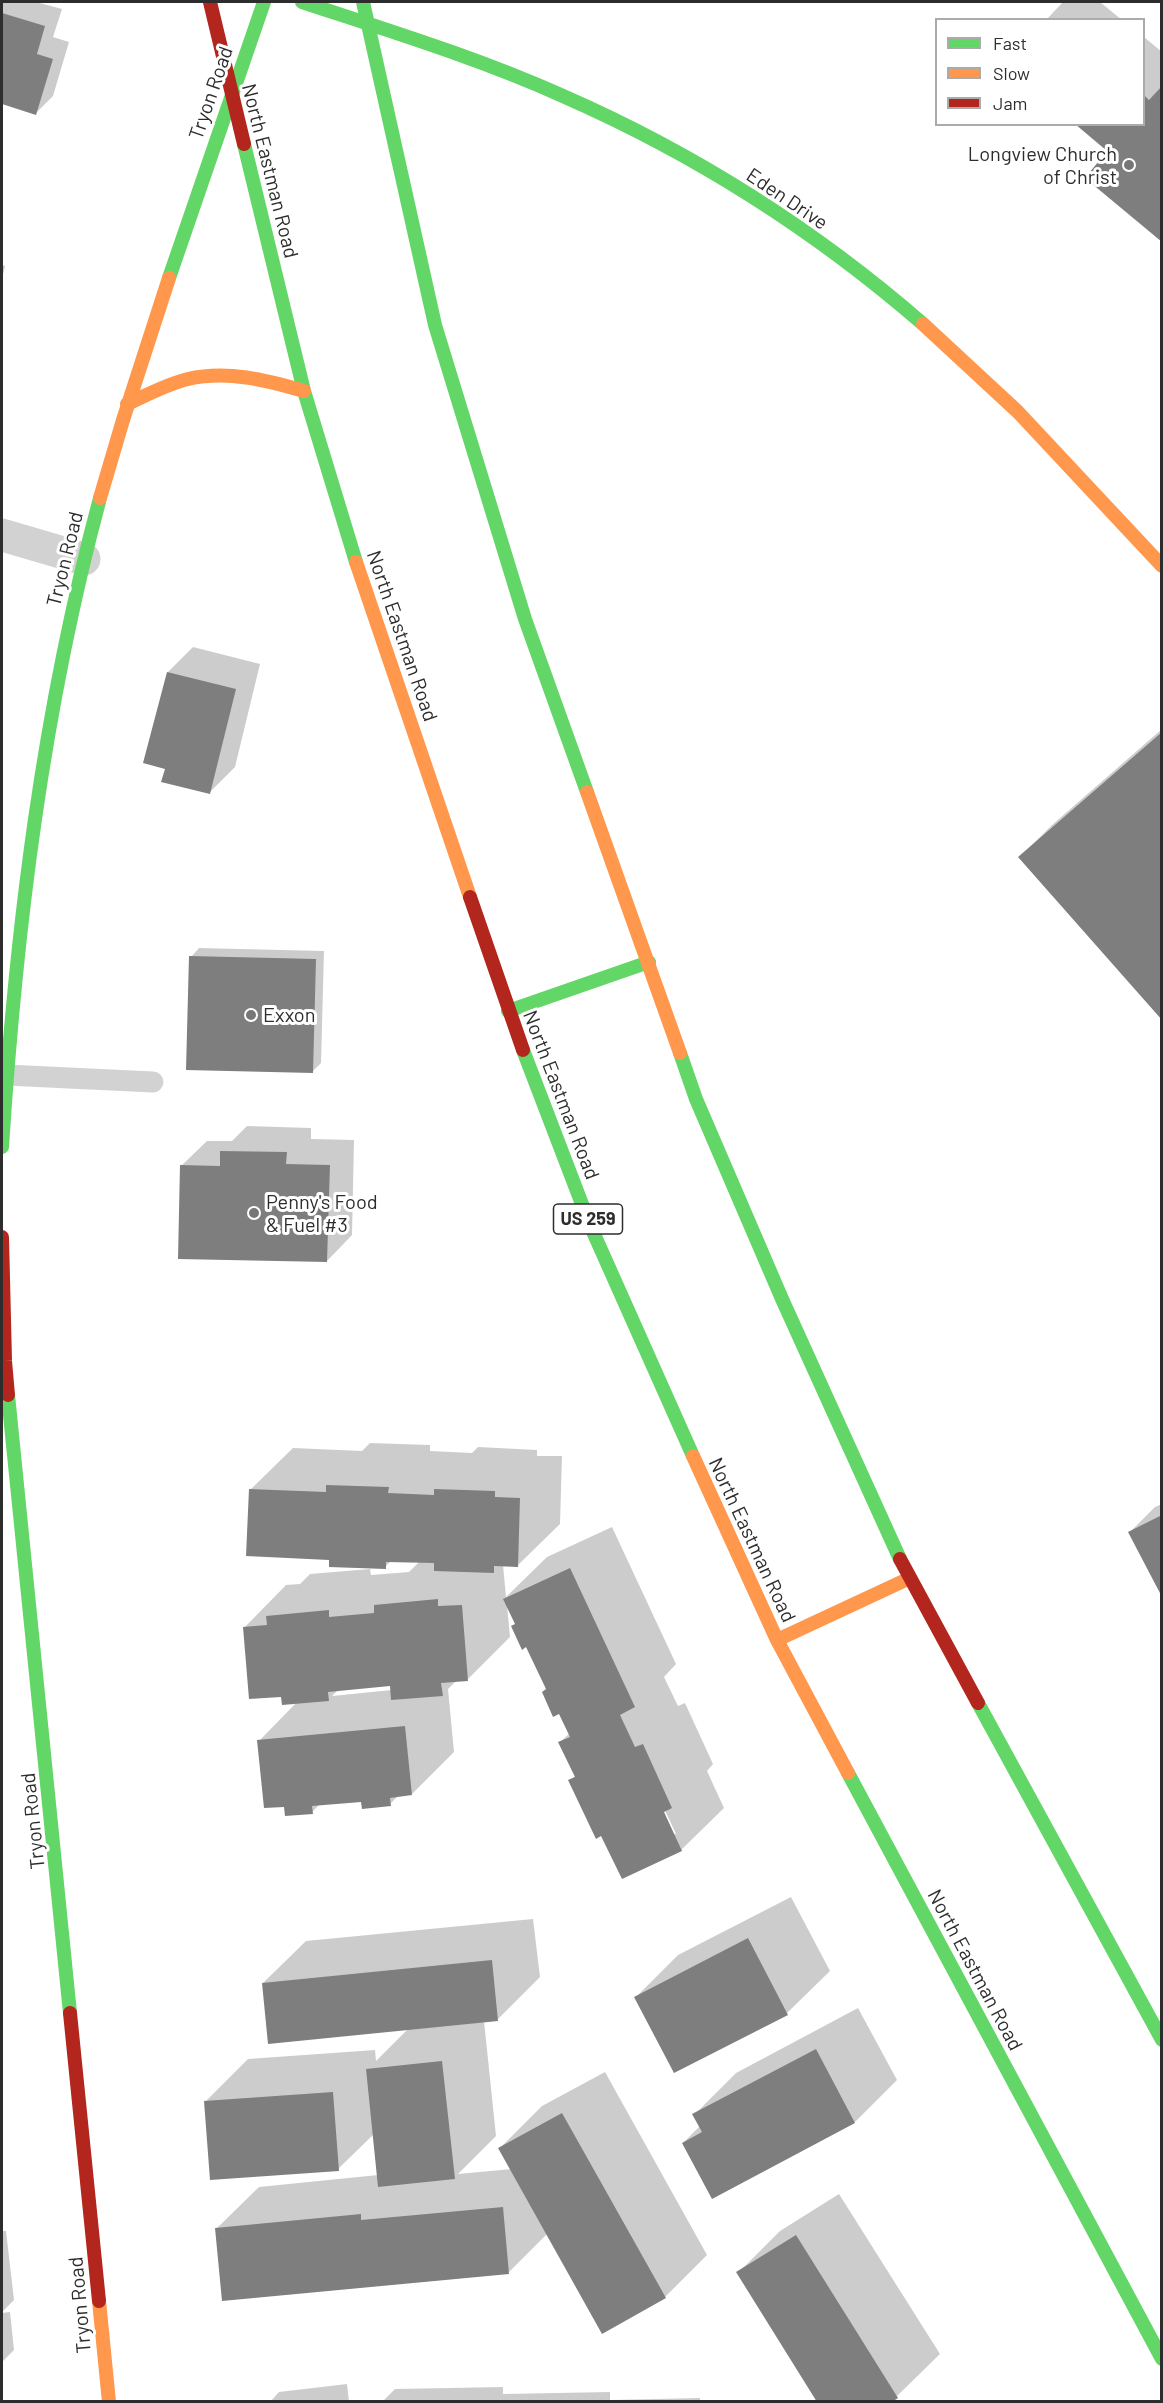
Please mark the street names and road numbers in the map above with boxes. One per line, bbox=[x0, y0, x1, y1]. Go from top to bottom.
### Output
street label: Tryon Road bbox=[184, 43, 238, 143]
street label: North Eastman Road bbox=[237, 81, 303, 261]
street label: Eden Drive bbox=[742, 163, 832, 235]
street label: Tryon Road bbox=[42, 509, 88, 609]
street label: North Eastman Road bbox=[362, 547, 442, 725]
street label: North Eastman Road bbox=[518, 1007, 604, 1183]
road number: US 259 bbox=[554, 1204, 622, 1234]
street label: North Eastman Road bbox=[703, 1454, 801, 1626]
street label: Tryon Road bbox=[16, 1772, 50, 1870]
street label: North Eastman Road bbox=[922, 1885, 1028, 2055]
street label: Tryon Road bbox=[64, 2256, 96, 2354]

